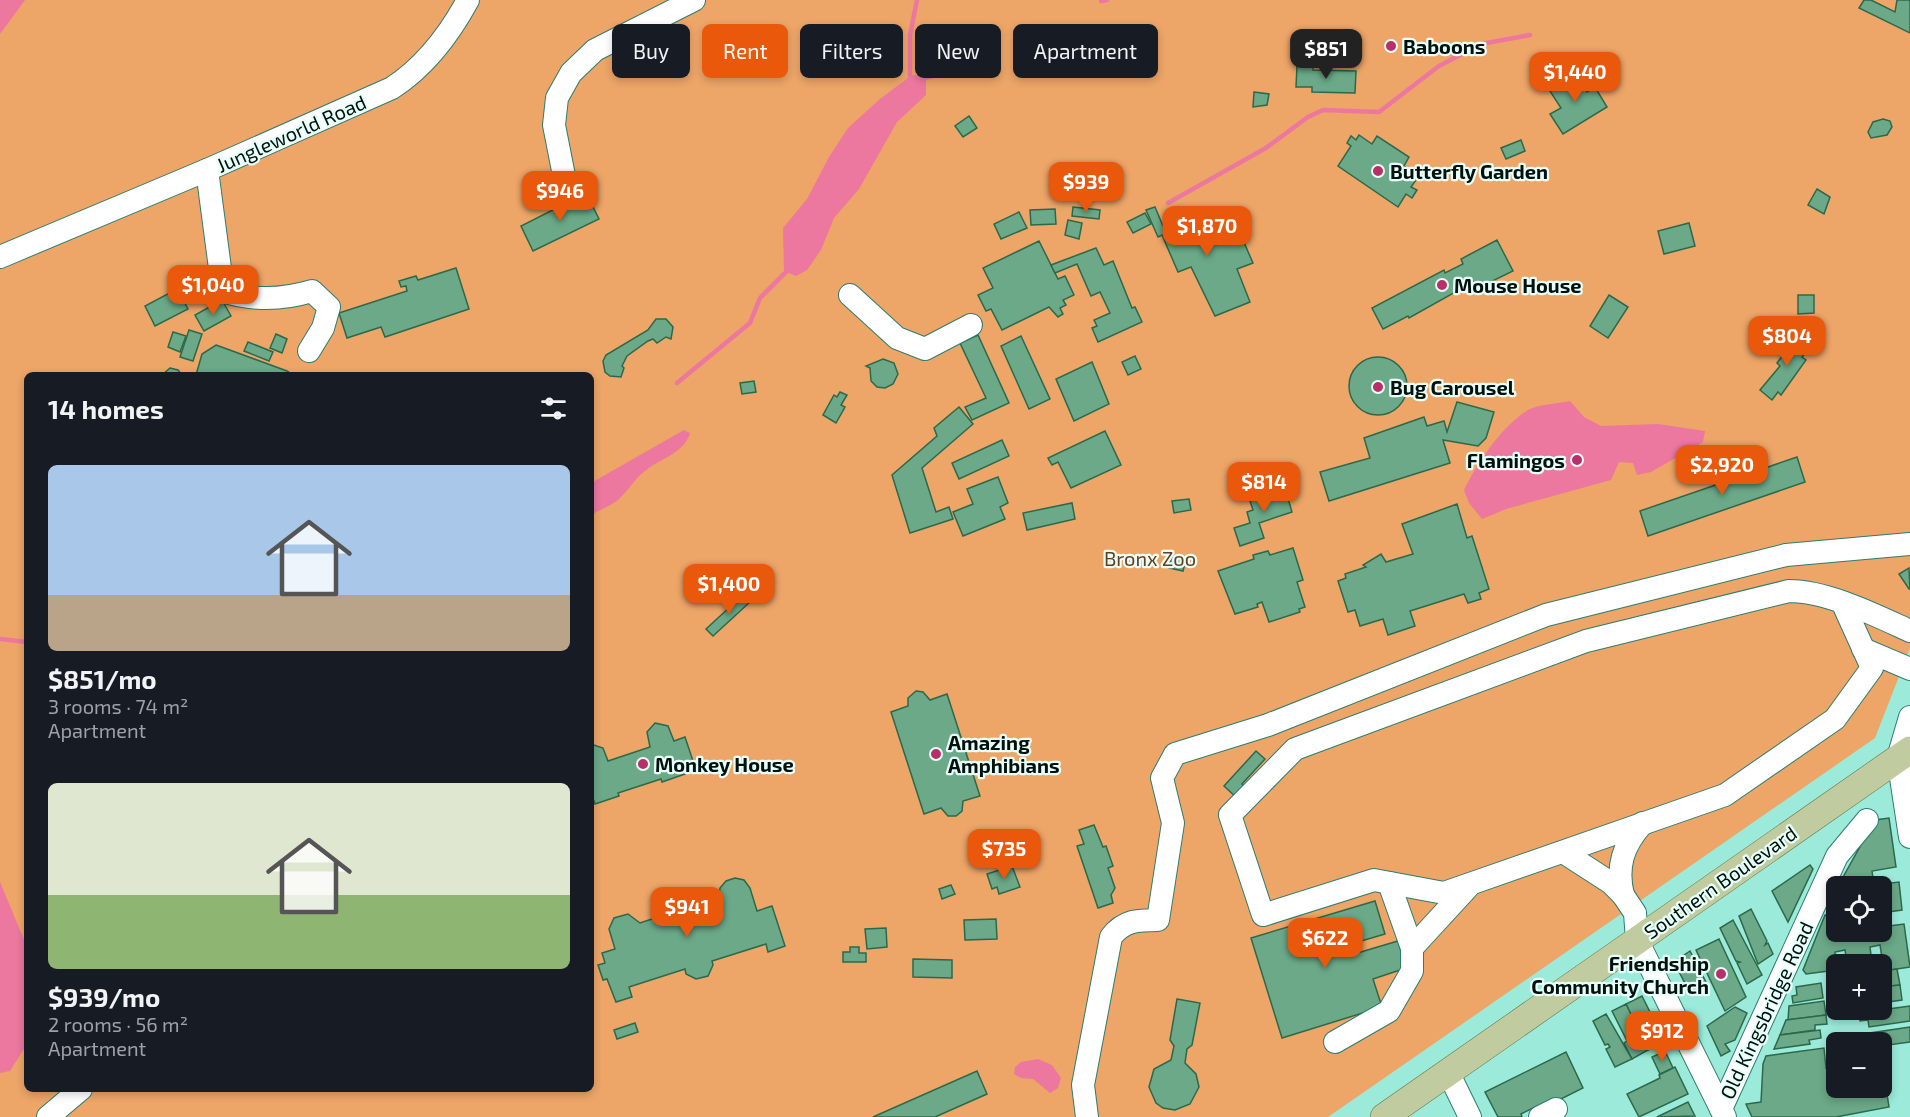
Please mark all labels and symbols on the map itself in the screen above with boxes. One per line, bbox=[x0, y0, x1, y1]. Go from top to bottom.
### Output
pin: $851 bbox=[1290, 29, 1362, 80]
place label: Baboons bbox=[1403, 34, 1485, 58]
marker: Baboons bbox=[1384, 39, 1398, 53]
pin: $1,440 bbox=[1526, 52, 1624, 103]
street label: Jungleworld Road bbox=[212, 89, 370, 177]
place label: Butterfly Garden bbox=[1390, 159, 1548, 184]
pin: $939 bbox=[1050, 162, 1122, 213]
marker: Butterfly Garden bbox=[1371, 164, 1385, 178]
pin: $946 bbox=[524, 171, 596, 222]
pin: $1,870 bbox=[1158, 206, 1256, 257]
pin: $1,040 bbox=[164, 265, 262, 316]
place label: Mouse House bbox=[1454, 273, 1582, 297]
marker: Mouse House bbox=[1435, 278, 1449, 292]
pin: $804 bbox=[1751, 316, 1823, 367]
place label: Bug Carousel bbox=[1390, 375, 1515, 399]
marker: Bug Carousel bbox=[1371, 380, 1385, 394]
pin: $2,920 bbox=[1673, 445, 1771, 496]
place label: Flamingos bbox=[1467, 448, 1565, 472]
marker: Flamingos bbox=[1570, 453, 1584, 467]
pin: $814 bbox=[1228, 462, 1300, 513]
park label: Bronx Zoo bbox=[1104, 546, 1196, 570]
pin: $1,400 bbox=[680, 564, 778, 615]
place label: Amazing Amphibians bbox=[948, 730, 1060, 777]
marker: Amazing Amphibians bbox=[929, 747, 943, 761]
place label: Monkey House bbox=[655, 752, 794, 777]
marker: Monkey House bbox=[636, 757, 650, 771]
street label: Southern Boulevard bbox=[1639, 820, 1801, 944]
pin: $735 bbox=[968, 829, 1040, 880]
pin: $941 bbox=[651, 887, 723, 938]
street label: Old Kingsbridge Road bbox=[1714, 917, 1818, 1103]
pin: $622 bbox=[1289, 918, 1361, 969]
place label: Friendship Community Church bbox=[1531, 951, 1709, 999]
marker: Friendship Community Church bbox=[1714, 967, 1728, 981]
pin: $912 bbox=[1626, 1011, 1698, 1062]

